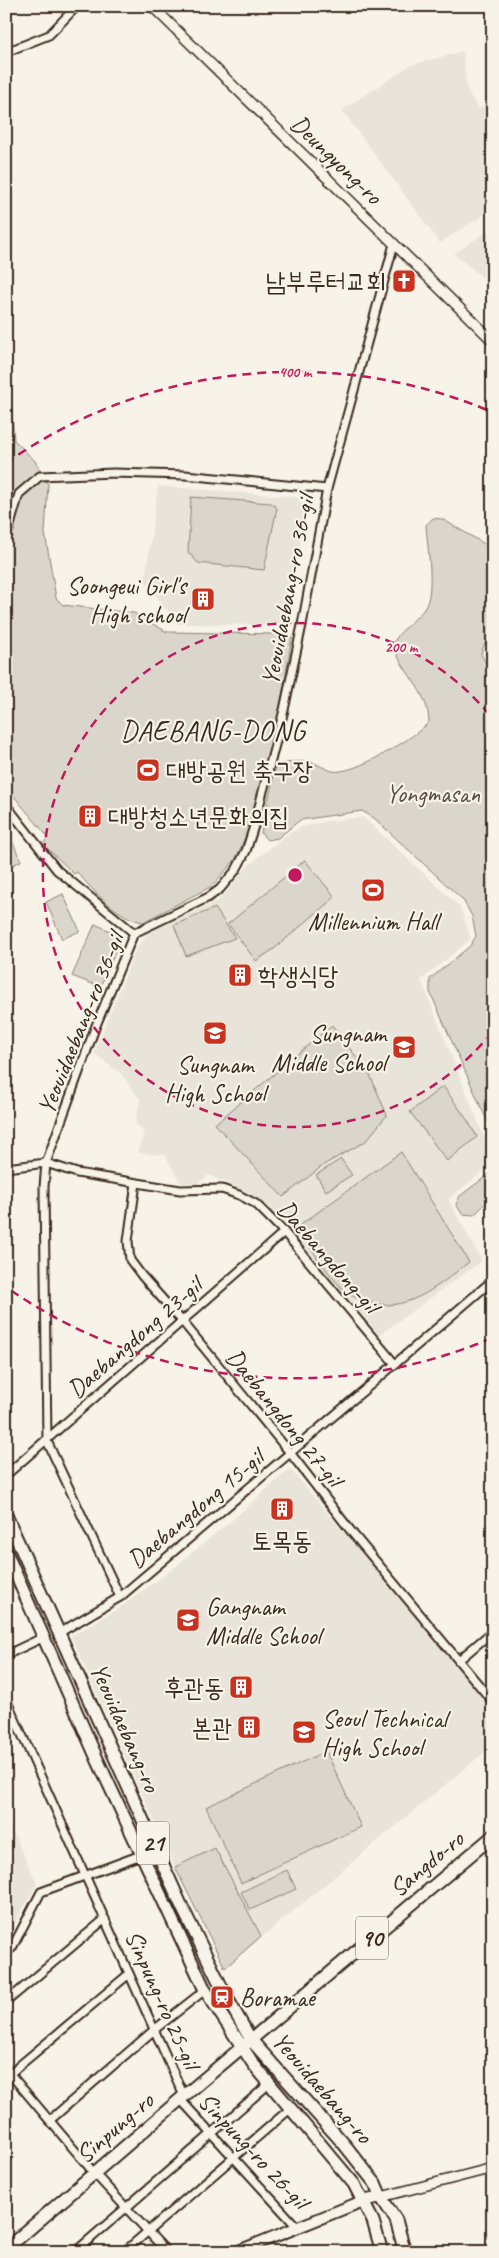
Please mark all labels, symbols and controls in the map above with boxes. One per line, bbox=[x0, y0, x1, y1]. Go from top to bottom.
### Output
street label: Deungyong-ro bbox=[284, 108, 390, 212]
place label: 남부루터교회 bbox=[265, 266, 386, 298]
church icon: 남부루터교회 bbox=[391, 268, 417, 294]
text: 400 m bbox=[279, 363, 313, 382]
street label: Yeouidaebang-ro 36-gil bbox=[254, 488, 323, 688]
place label: Soongeui Girl's High school bbox=[67, 570, 191, 631]
building icon: Soongeui Girl's High school bbox=[190, 586, 216, 612]
text: 200 m bbox=[385, 638, 419, 657]
district label: DAEBANG-DONG bbox=[120, 713, 308, 748]
place label: 대방공원 축구장 bbox=[166, 755, 313, 787]
sports icon: 대방공원 축구장 bbox=[135, 757, 161, 783]
park label: Yongmasan bbox=[386, 778, 481, 810]
place label: 대방청소년문화의집 bbox=[108, 801, 289, 833]
building icon: 대방청소년문화의집 bbox=[77, 803, 103, 829]
centre of rings bbox=[286, 866, 304, 884]
sports icon: Millennium Hall bbox=[360, 877, 386, 903]
place label: Millennium Hall bbox=[308, 906, 443, 938]
street label: Yeouidaebang-ro 36-gil bbox=[30, 924, 134, 1119]
place label: 학생식당 bbox=[258, 960, 338, 992]
building icon: 학생식당 bbox=[227, 962, 253, 988]
place label: Sungnam Middle School bbox=[271, 1018, 391, 1079]
school or university icon: Sungnam High School bbox=[202, 1020, 228, 1046]
school or university icon: Sungnam Middle School bbox=[391, 1034, 417, 1060]
place label: Sungnam High School bbox=[165, 1049, 270, 1110]
street label: Daebangdong-gil bbox=[270, 1193, 389, 1323]
street label: Daebangdong 23-gil bbox=[61, 1267, 212, 1405]
street label: Daebangdong 27-gil bbox=[219, 1342, 353, 1497]
street label: Daebangdong 15-gil bbox=[121, 1439, 274, 1575]
building icon: 토목동 bbox=[269, 1496, 295, 1522]
place label: 토목동 bbox=[252, 1525, 312, 1557]
place label: Gangnam Middle School bbox=[206, 1591, 326, 1652]
school or university icon: Gangnam Middle School bbox=[175, 1607, 201, 1633]
street label: Yeouidaebang-ro bbox=[82, 1658, 168, 1798]
place label: 후관동 bbox=[164, 1672, 224, 1704]
building icon: 후관동 bbox=[228, 1674, 254, 1700]
place label: Seoul Technical High School bbox=[322, 1703, 452, 1764]
place label: 본관 bbox=[192, 1712, 232, 1744]
building icon: 본관 bbox=[236, 1714, 262, 1740]
school or university icon: Seoul Technical High School bbox=[291, 1719, 317, 1745]
road number: 21 bbox=[137, 1822, 169, 1865]
street label: Sangdo-ro bbox=[383, 1823, 471, 1904]
road number: 90 bbox=[356, 1916, 388, 1960]
street label: Sinpung-ro 25-gil bbox=[117, 1925, 209, 2078]
place label: Boramae bbox=[240, 1982, 316, 2014]
station icon: Boramae bbox=[209, 1984, 235, 2010]
street label: Yeouidaebang-ro bbox=[265, 2025, 380, 2151]
street label: Sinpung-ro bbox=[69, 2084, 161, 2170]
street label: Sinpung-ro 26-gil bbox=[191, 2086, 319, 2219]

